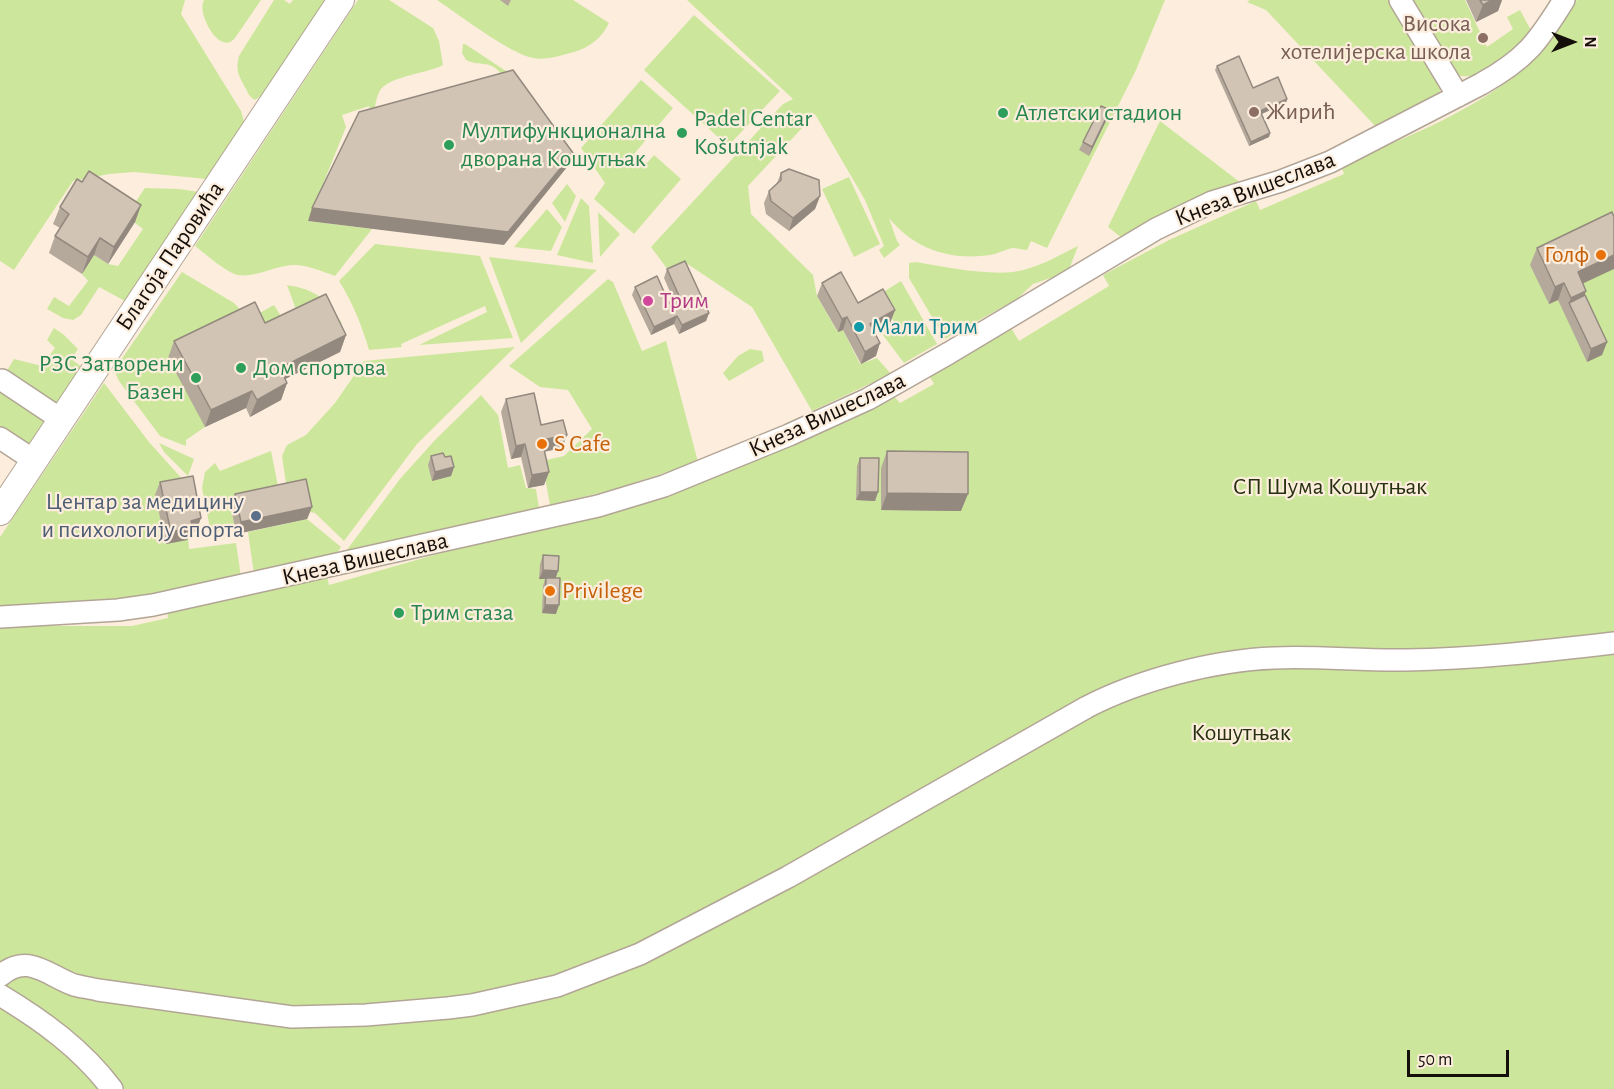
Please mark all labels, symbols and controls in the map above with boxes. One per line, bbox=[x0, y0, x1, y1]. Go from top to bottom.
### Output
place label: Висока хотелијерска школа bbox=[1281, 10, 1471, 66]
north arrow bbox=[1542, 12, 1602, 72]
marker: Висока хотелијерска школа bbox=[1476, 31, 1490, 45]
text: N bbox=[1582, 36, 1598, 48]
place label: Жирић bbox=[1266, 98, 1335, 126]
place label: Атлетски стадион bbox=[1015, 99, 1182, 127]
place label: Padel Centar Košutnjak bbox=[694, 105, 812, 161]
marker: Жирић bbox=[1247, 105, 1261, 119]
marker: Атлетски стадион bbox=[996, 106, 1010, 120]
place label: Мултифункционална дворана Кошутњак bbox=[461, 117, 666, 173]
marker: Padel Centar Košutnjak bbox=[675, 126, 689, 140]
marker: Мултифункционална дворана Кошутњак bbox=[442, 138, 456, 152]
street label: Кнеза Вишеслава bbox=[1171, 145, 1339, 233]
street label: Благоја Паровића bbox=[110, 176, 230, 336]
place label: Голф bbox=[1544, 241, 1589, 269]
marker: Голф bbox=[1594, 248, 1608, 262]
place label: Трим bbox=[660, 287, 709, 315]
marker: Трим bbox=[641, 294, 655, 308]
place label: Мали Трим bbox=[871, 313, 978, 341]
marker: Мали Трим bbox=[852, 320, 866, 334]
place label: РЗС Затворени Базен bbox=[39, 350, 184, 406]
place label: Дом спортова bbox=[253, 354, 386, 382]
marker: Дом спортова bbox=[234, 361, 248, 375]
street label: Кнеза Вишеслава bbox=[744, 366, 910, 464]
marker: РЗС Затворени Базен bbox=[189, 371, 203, 385]
place label: S Cafe bbox=[554, 430, 611, 458]
marker: S Cafe bbox=[535, 437, 549, 451]
park label: СП Шума Кошутњак bbox=[1233, 473, 1427, 501]
place label: Центар за медицину и психологију спорта bbox=[41, 488, 244, 544]
marker: Центар за медицину и психологију спорта bbox=[249, 509, 263, 523]
street label: Кнеза Вишеслава bbox=[279, 526, 451, 592]
place label: Privilege bbox=[562, 577, 643, 605]
marker: Privilege bbox=[543, 584, 557, 598]
place label: Трим стаза bbox=[411, 599, 514, 627]
marker: Трим стаза bbox=[392, 606, 406, 620]
park label: Кошутњак bbox=[1191, 719, 1291, 747]
scale bar bbox=[1410, 1038, 1512, 1076]
text: 50 m bbox=[1418, 1051, 1452, 1069]

